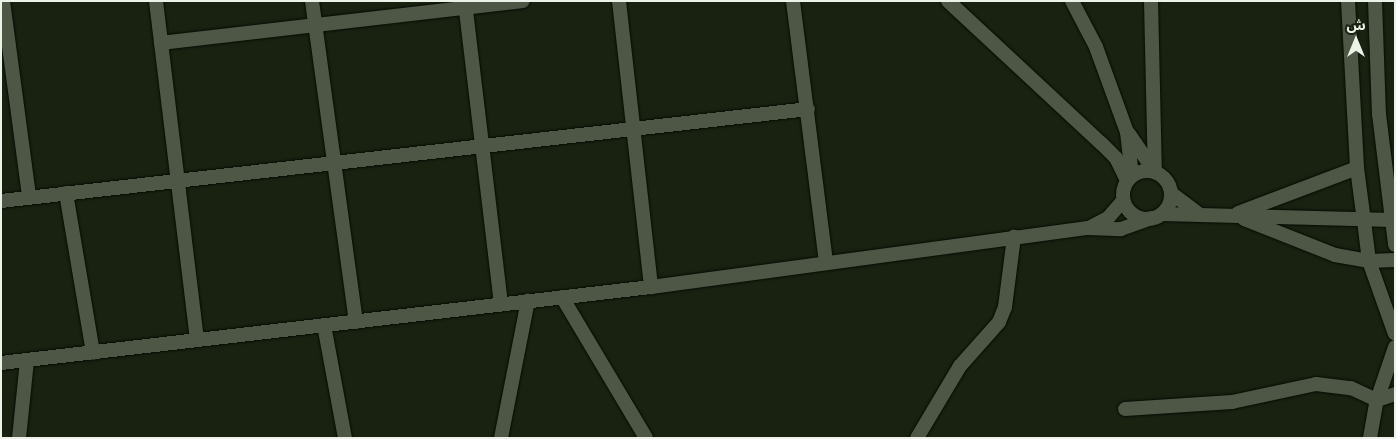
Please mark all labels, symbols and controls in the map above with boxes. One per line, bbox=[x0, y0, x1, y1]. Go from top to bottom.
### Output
north arrow bbox=[1331, 15, 1381, 65]
text: ش bbox=[1346, 17, 1366, 33]

